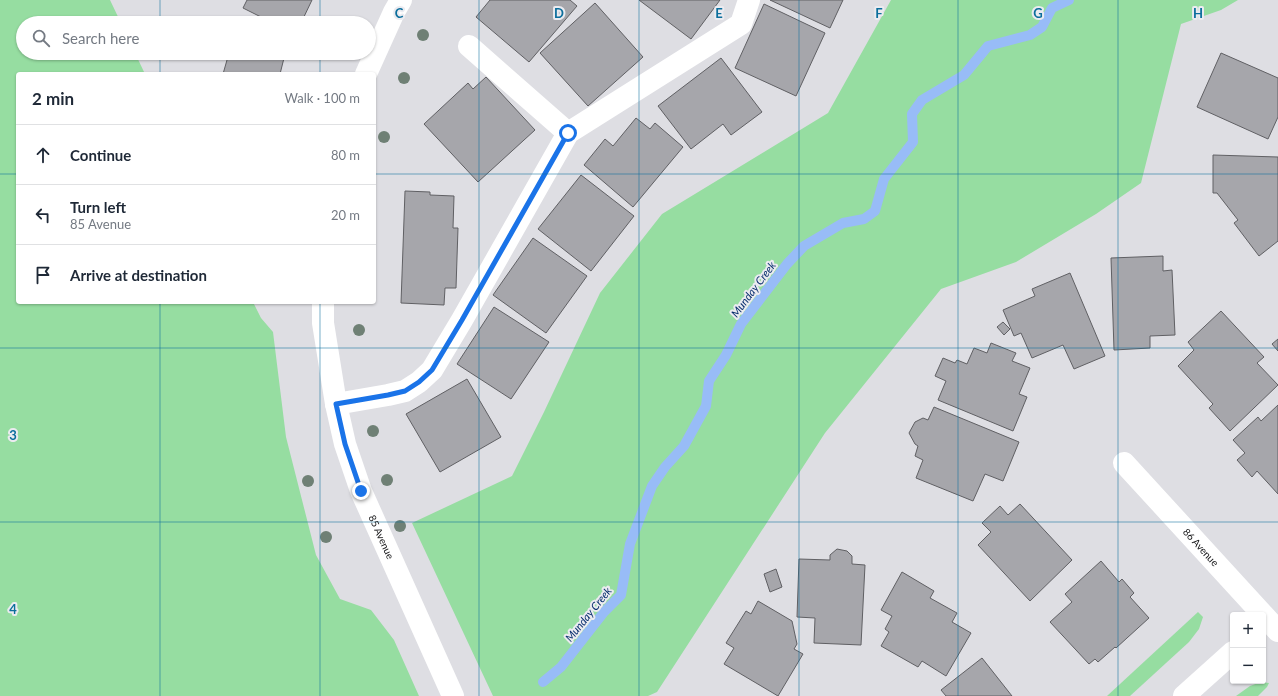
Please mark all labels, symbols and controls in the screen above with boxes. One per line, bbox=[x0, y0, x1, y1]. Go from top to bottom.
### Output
text: C bbox=[395, 5, 404, 21]
text: D bbox=[554, 5, 564, 21]
text: E bbox=[715, 5, 723, 21]
text: F bbox=[875, 5, 883, 21]
text: G bbox=[1033, 5, 1043, 21]
text: H bbox=[1193, 5, 1203, 21]
search box bbox=[16, 16, 376, 60]
icon: search bbox=[30, 27, 52, 49]
text: Search here bbox=[62, 29, 139, 47]
text: 2 min bbox=[32, 88, 74, 109]
text: Walk · 100 m bbox=[284, 90, 360, 106]
route start bbox=[559, 124, 577, 142]
icon: ahead bbox=[32, 144, 54, 166]
text: Continue bbox=[70, 146, 131, 164]
text: 80 m bbox=[331, 147, 360, 163]
text: Turn left bbox=[70, 198, 126, 216]
icon: left bbox=[32, 204, 54, 226]
text: 20 m bbox=[331, 207, 360, 223]
text: 85 Avenue bbox=[70, 216, 131, 232]
water label: Munday Creek bbox=[728, 258, 779, 319]
icon: arrive bbox=[32, 264, 54, 286]
text: Arrive at destination bbox=[70, 266, 207, 284]
text: 3 bbox=[9, 427, 17, 443]
route end bbox=[352, 482, 370, 500]
street label: 85 Avenue bbox=[367, 513, 397, 561]
street label: 86 Avenue bbox=[1181, 526, 1221, 568]
water label: Munday Creek bbox=[562, 584, 614, 644]
text: 4 bbox=[9, 601, 17, 617]
map controls bbox=[1230, 612, 1266, 684]
button: + bbox=[1230, 612, 1266, 648]
button: − bbox=[1230, 648, 1266, 684]

